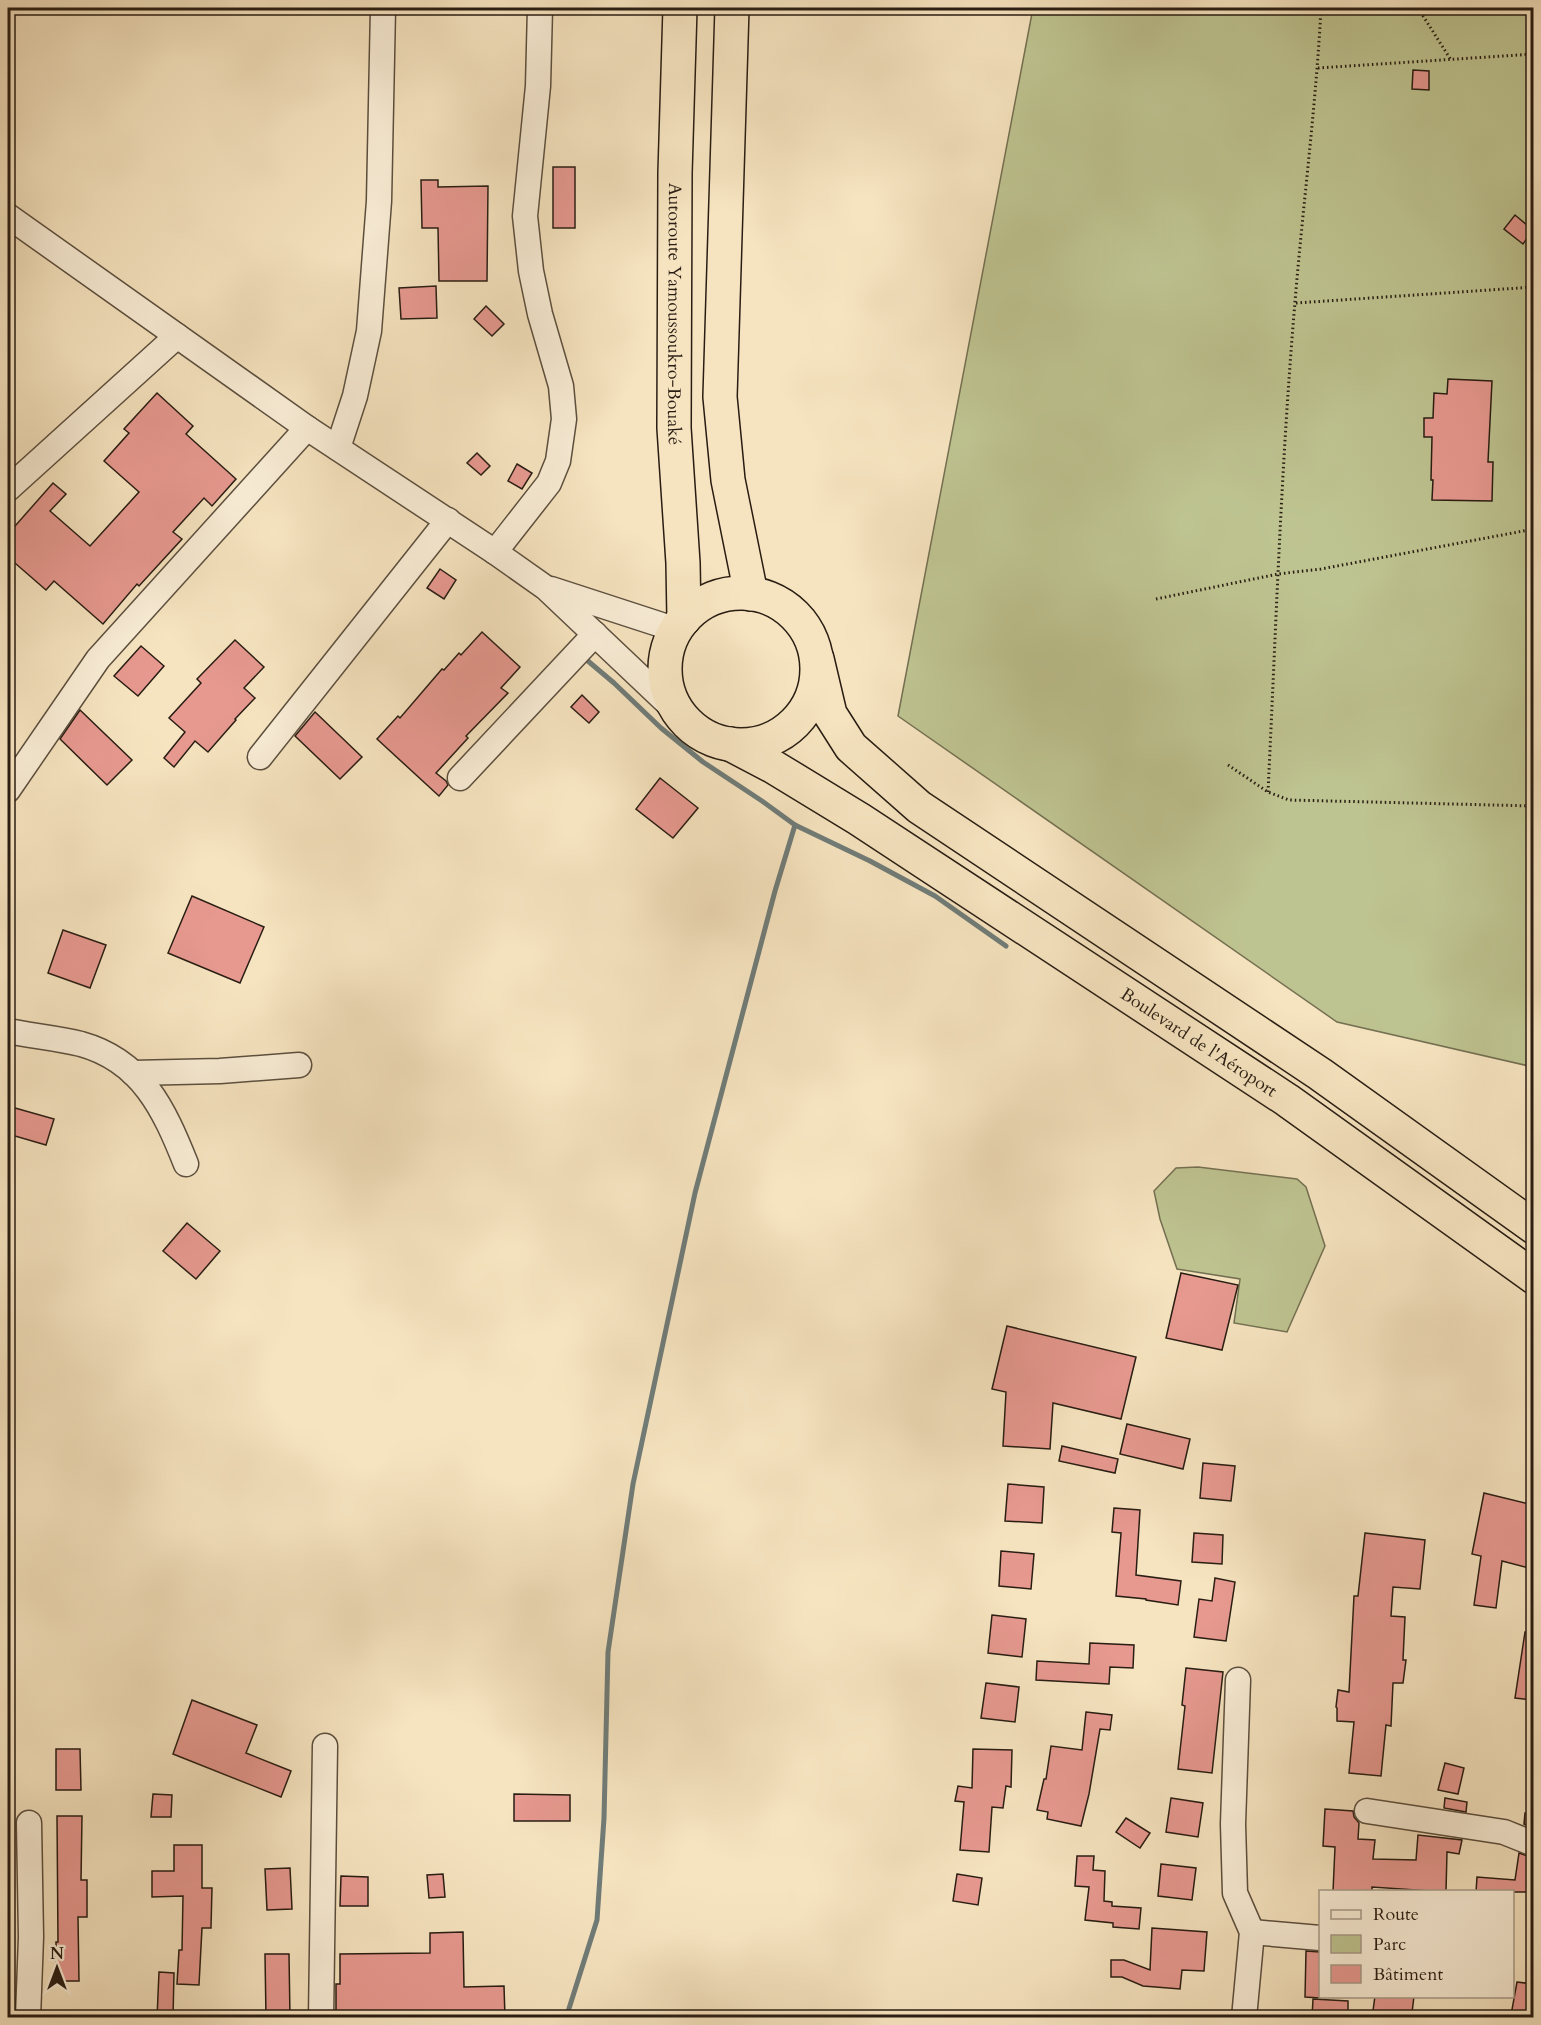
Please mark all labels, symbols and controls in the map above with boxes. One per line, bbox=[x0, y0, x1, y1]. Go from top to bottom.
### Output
street label: Autoroute Yamoussoukro-Bouaké bbox=[661, 183, 688, 446]
street label: Boulevard de l'Aéroport bbox=[1116, 982, 1282, 1103]
legend bbox=[1319, 1890, 1514, 1998]
text: Route bbox=[1373, 1902, 1419, 1927]
text: Parc bbox=[1373, 1932, 1406, 1957]
north arrow bbox=[27, 1938, 87, 1998]
text: N bbox=[50, 1943, 64, 1965]
text: Bâtiment bbox=[1373, 1962, 1443, 1987]

